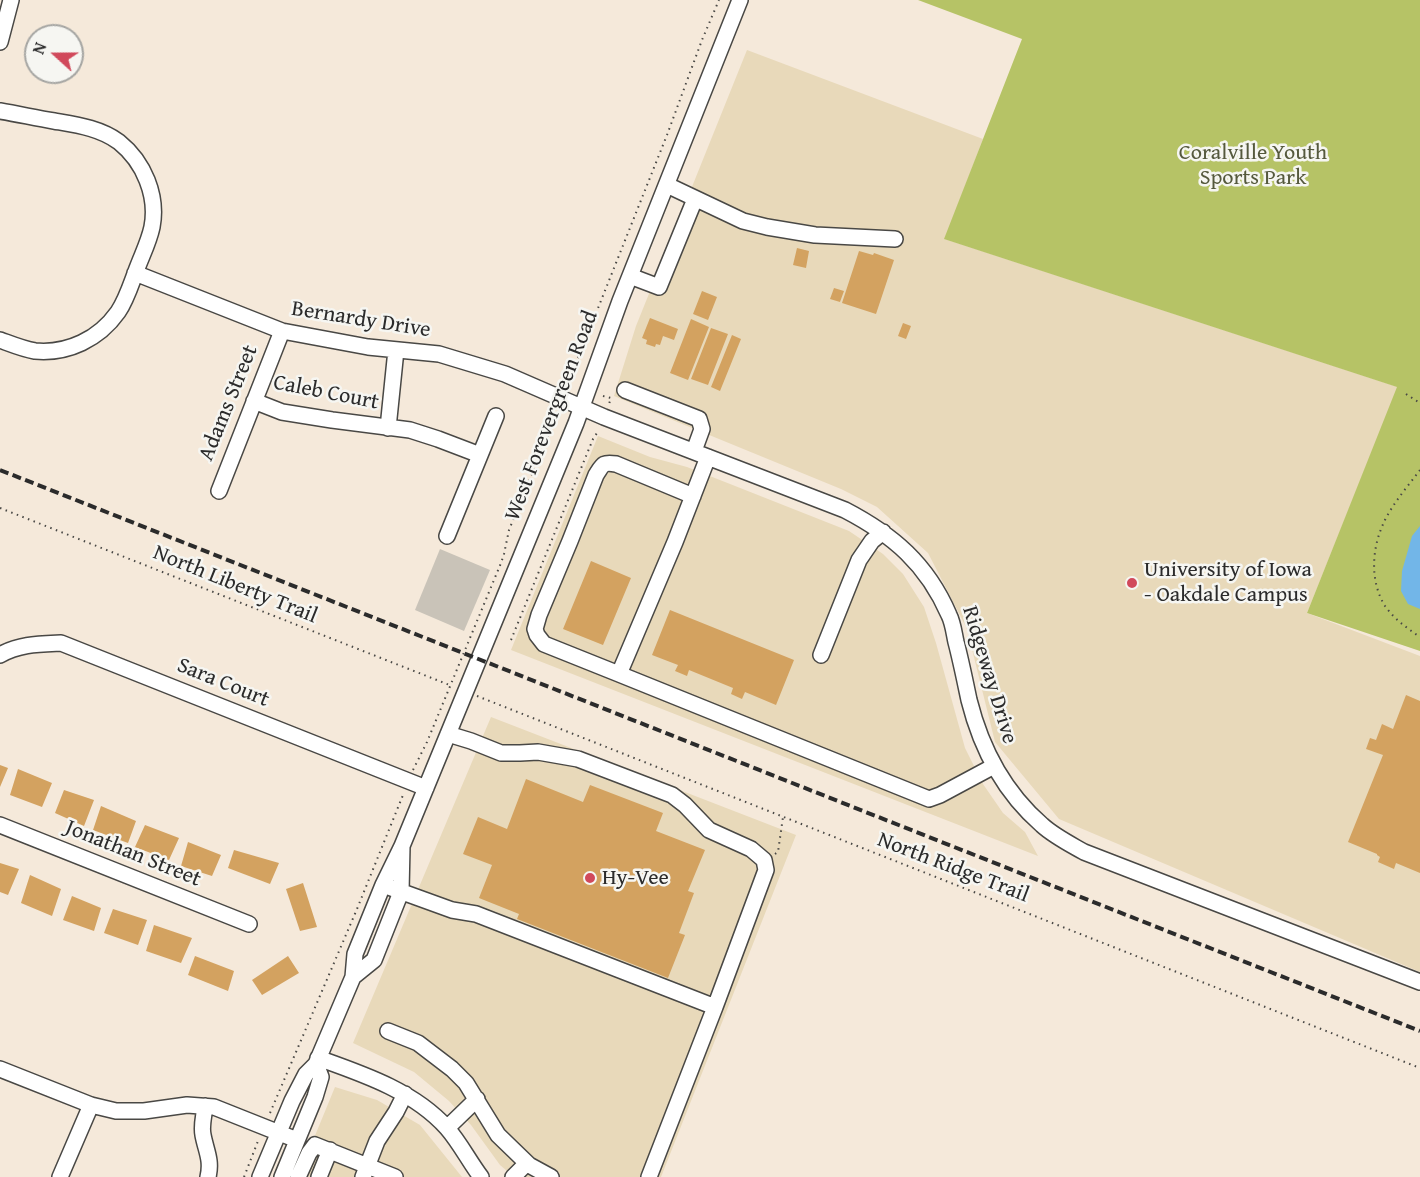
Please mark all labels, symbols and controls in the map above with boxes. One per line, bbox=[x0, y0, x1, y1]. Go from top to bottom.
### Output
north arrow bbox=[24, 24, 84, 84]
text: N bbox=[26, 39, 52, 58]
park label: Coralville Youth Sports Park bbox=[1179, 140, 1327, 192]
street label: Bernardy Drive bbox=[290, 296, 432, 344]
street label: West Forevergreen Road bbox=[500, 307, 604, 525]
street label: Adams Street bbox=[194, 341, 264, 465]
street label: Caleb Court bbox=[271, 370, 381, 416]
street label: North Liberty Trail bbox=[149, 540, 321, 630]
place label: University of Iowa - Oakdale Campus bbox=[1144, 557, 1312, 608]
marker: University of Iowa - Oakdale Campus bbox=[1125, 576, 1139, 590]
street label: Ridgeway Drive bbox=[956, 603, 1022, 747]
street label: Sara Court bbox=[173, 653, 273, 713]
street label: Jonathan Street bbox=[61, 815, 205, 893]
street label: North Ridge Trail bbox=[873, 827, 1033, 909]
place label: Hy-Vee bbox=[602, 865, 669, 891]
marker: Hy-Vee bbox=[583, 871, 597, 885]

